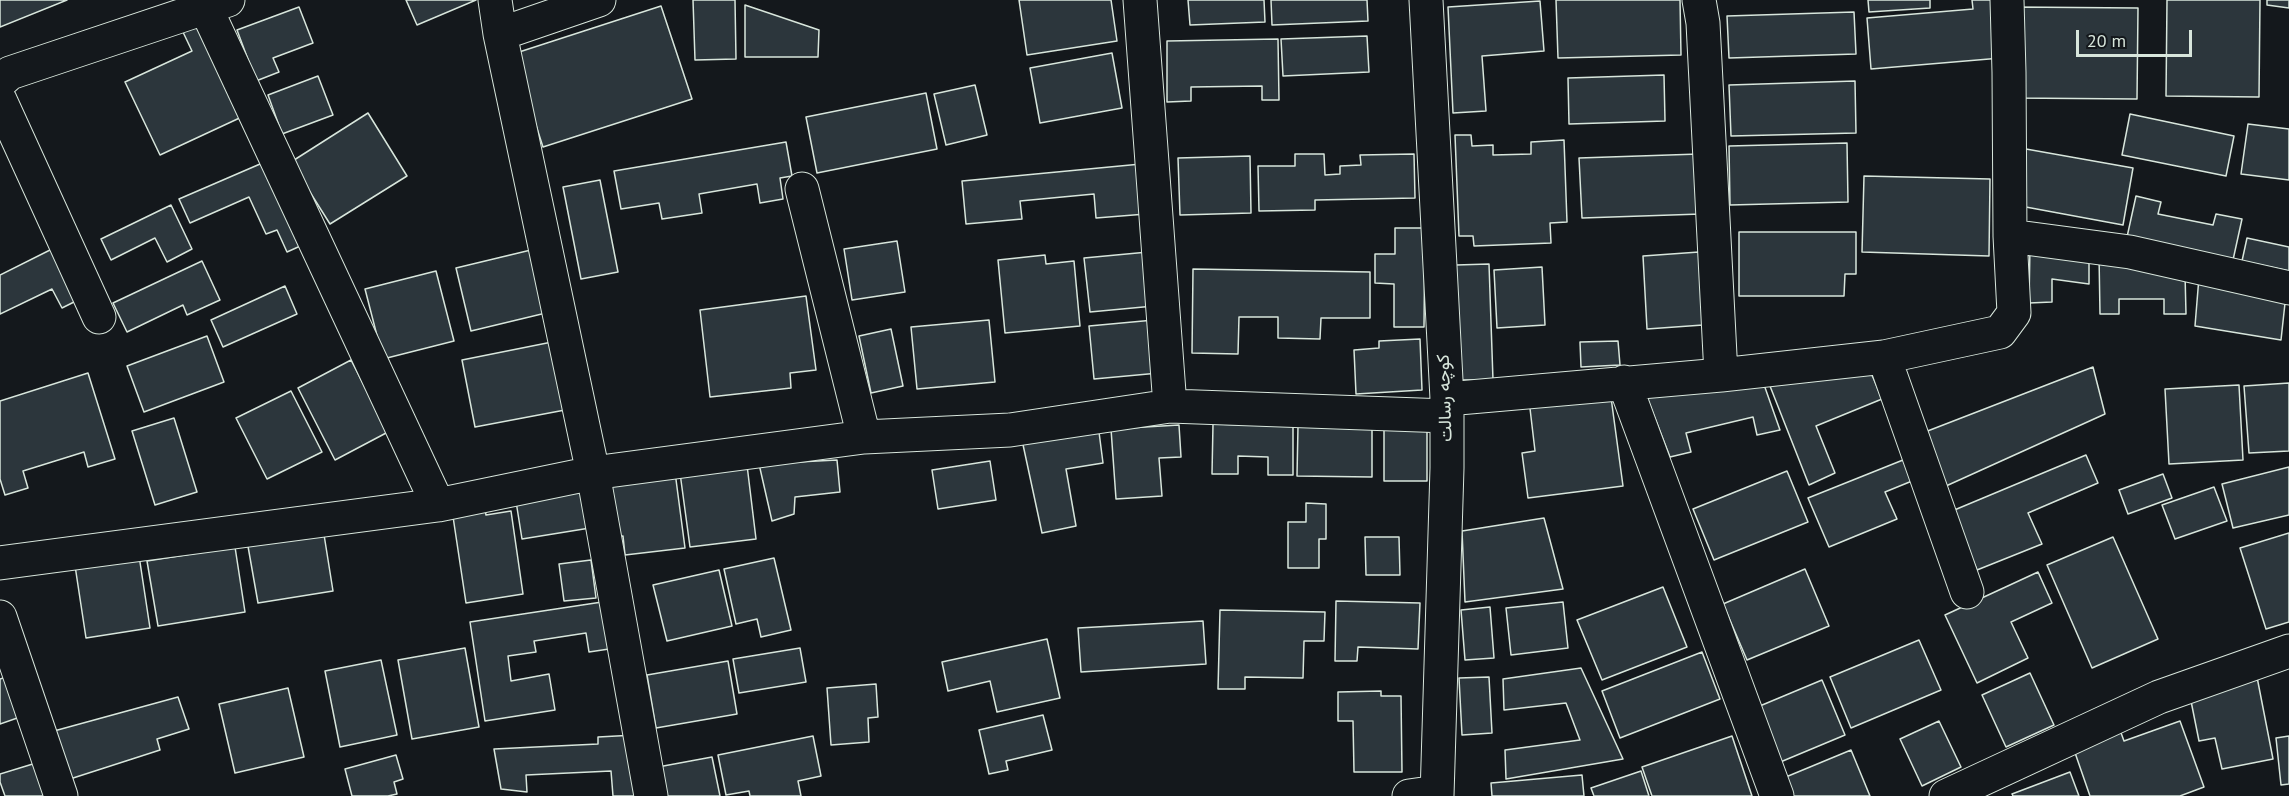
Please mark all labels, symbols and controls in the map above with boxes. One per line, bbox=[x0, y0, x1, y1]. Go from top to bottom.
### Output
scale bar bbox=[2079, 18, 2194, 56]
text: 20 m bbox=[2087, 29, 2126, 52]
street label: کوچه رسالت bbox=[1433, 354, 1457, 442]

